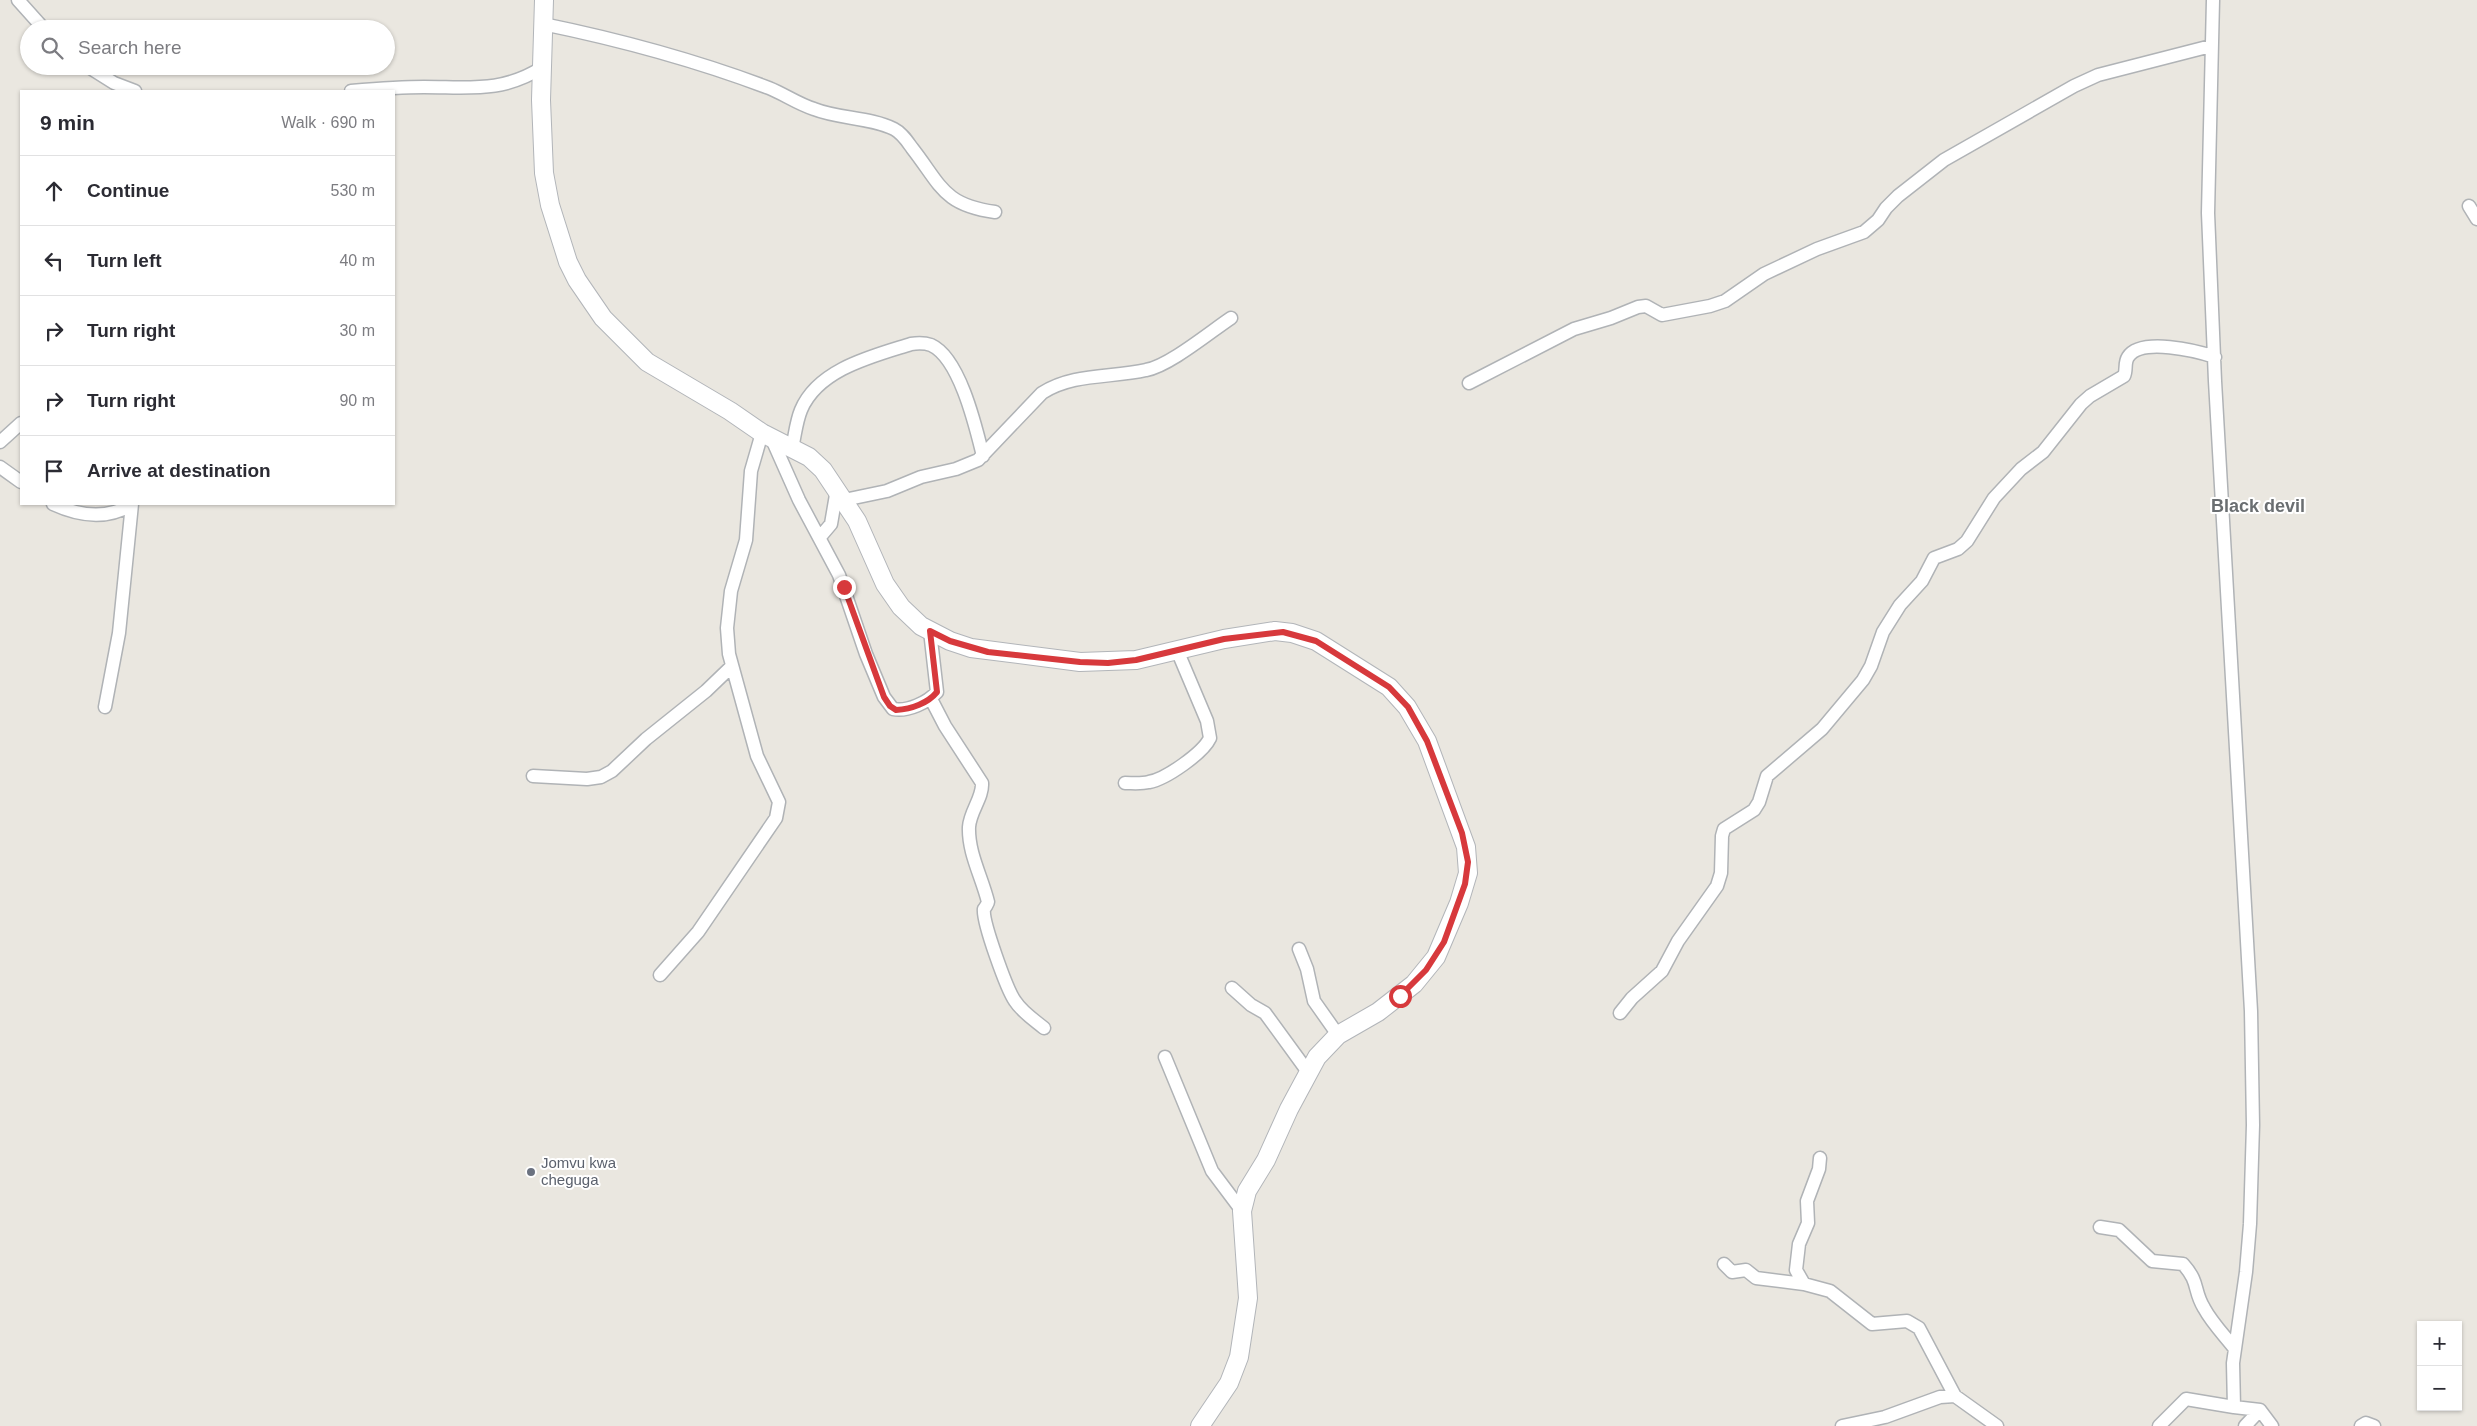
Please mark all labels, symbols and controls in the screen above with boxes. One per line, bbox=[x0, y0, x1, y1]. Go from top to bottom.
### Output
search box bbox=[20, 20, 395, 75]
icon: search bbox=[38, 34, 66, 62]
text: Search here bbox=[78, 37, 182, 58]
text: 9 min bbox=[40, 111, 95, 134]
text: Walk · 690 m bbox=[281, 114, 375, 131]
icon: ahead bbox=[40, 177, 68, 205]
text: Continue bbox=[87, 180, 169, 201]
text: 530 m bbox=[331, 182, 375, 199]
icon: left bbox=[40, 247, 68, 275]
text: Turn left bbox=[87, 250, 162, 271]
text: 40 m bbox=[339, 252, 375, 269]
icon: right bbox=[40, 317, 68, 345]
text: Turn right bbox=[87, 320, 175, 341]
text: 30 m bbox=[339, 322, 375, 339]
icon: right bbox=[40, 387, 68, 415]
text: Turn right bbox=[87, 390, 175, 411]
text: 90 m bbox=[339, 392, 375, 409]
icon: arrive bbox=[40, 457, 68, 485]
text: Arrive at destination bbox=[87, 460, 271, 481]
district label: Black devil bbox=[2211, 496, 2305, 516]
route end bbox=[833, 576, 856, 599]
route start bbox=[1389, 985, 1412, 1008]
place label: Jomvu kwa cheguga bbox=[541, 1154, 617, 1188]
marker: Jomvu kwa cheguga bbox=[525, 1166, 537, 1178]
map controls bbox=[2417, 1321, 2462, 1411]
button: + bbox=[2417, 1321, 2462, 1366]
button: − bbox=[2417, 1366, 2462, 1411]

